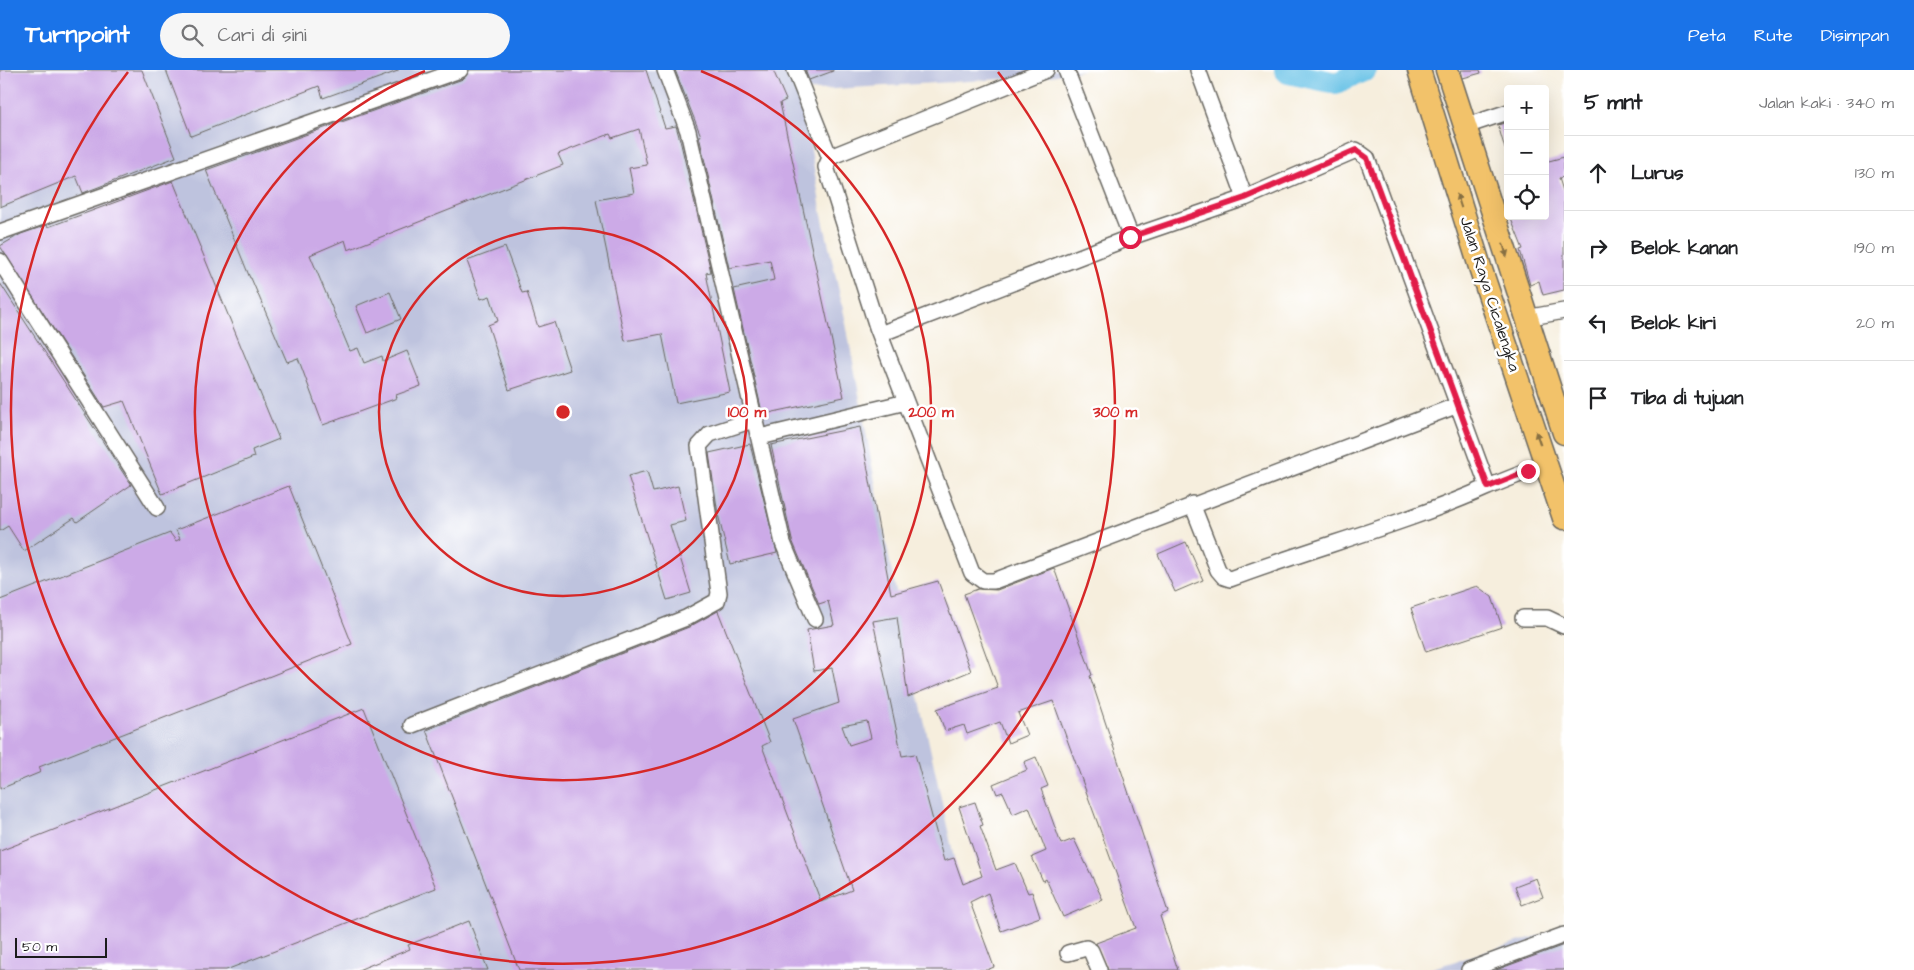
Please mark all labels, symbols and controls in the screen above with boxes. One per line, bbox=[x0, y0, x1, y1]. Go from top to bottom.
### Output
search box bbox=[160, 13, 510, 58]
text: Turnpoint bbox=[25, 18, 130, 52]
icon: search bbox=[178, 21, 206, 49]
text: Cari di sini bbox=[218, 22, 307, 49]
text: Peta bbox=[1688, 23, 1726, 48]
text: Rute bbox=[1754, 23, 1793, 48]
text: Disimpan bbox=[1821, 23, 1889, 48]
map controls bbox=[1504, 85, 1549, 220]
button: + bbox=[1504, 85, 1549, 130]
text: 5 mnt bbox=[1584, 88, 1643, 117]
text: Jalan kaki · 340 m bbox=[1759, 92, 1894, 114]
button: − bbox=[1504, 130, 1549, 175]
icon: ahead bbox=[1584, 159, 1612, 187]
text: Lurus bbox=[1631, 160, 1683, 187]
text: 130 m bbox=[1855, 162, 1894, 184]
button: locate bbox=[1504, 175, 1549, 220]
one-way arrow bbox=[1455, 193, 1463, 208]
street label: Jalan Raya Cicalengka bbox=[1454, 214, 1525, 375]
route start bbox=[1119, 226, 1142, 249]
icon: right bbox=[1584, 234, 1612, 262]
text: Belok kanan bbox=[1631, 235, 1738, 262]
text: 190 m bbox=[1854, 237, 1894, 259]
one-way arrow bbox=[1501, 242, 1509, 257]
icon: left bbox=[1584, 309, 1612, 337]
text: Belok kiri bbox=[1631, 310, 1716, 337]
text: 20 m bbox=[1856, 312, 1894, 334]
icon: arrive bbox=[1584, 384, 1612, 412]
text: Tiba di tujuan bbox=[1631, 385, 1743, 412]
text: 100 m bbox=[728, 402, 767, 423]
text: 200 m bbox=[907, 402, 954, 423]
text: 300 m bbox=[1092, 402, 1137, 423]
centre of rings bbox=[554, 403, 572, 421]
one-way arrow bbox=[1534, 430, 1542, 445]
route end bbox=[1517, 460, 1540, 483]
scale bar bbox=[15, 935, 108, 958]
text: 50 m bbox=[22, 937, 57, 957]

